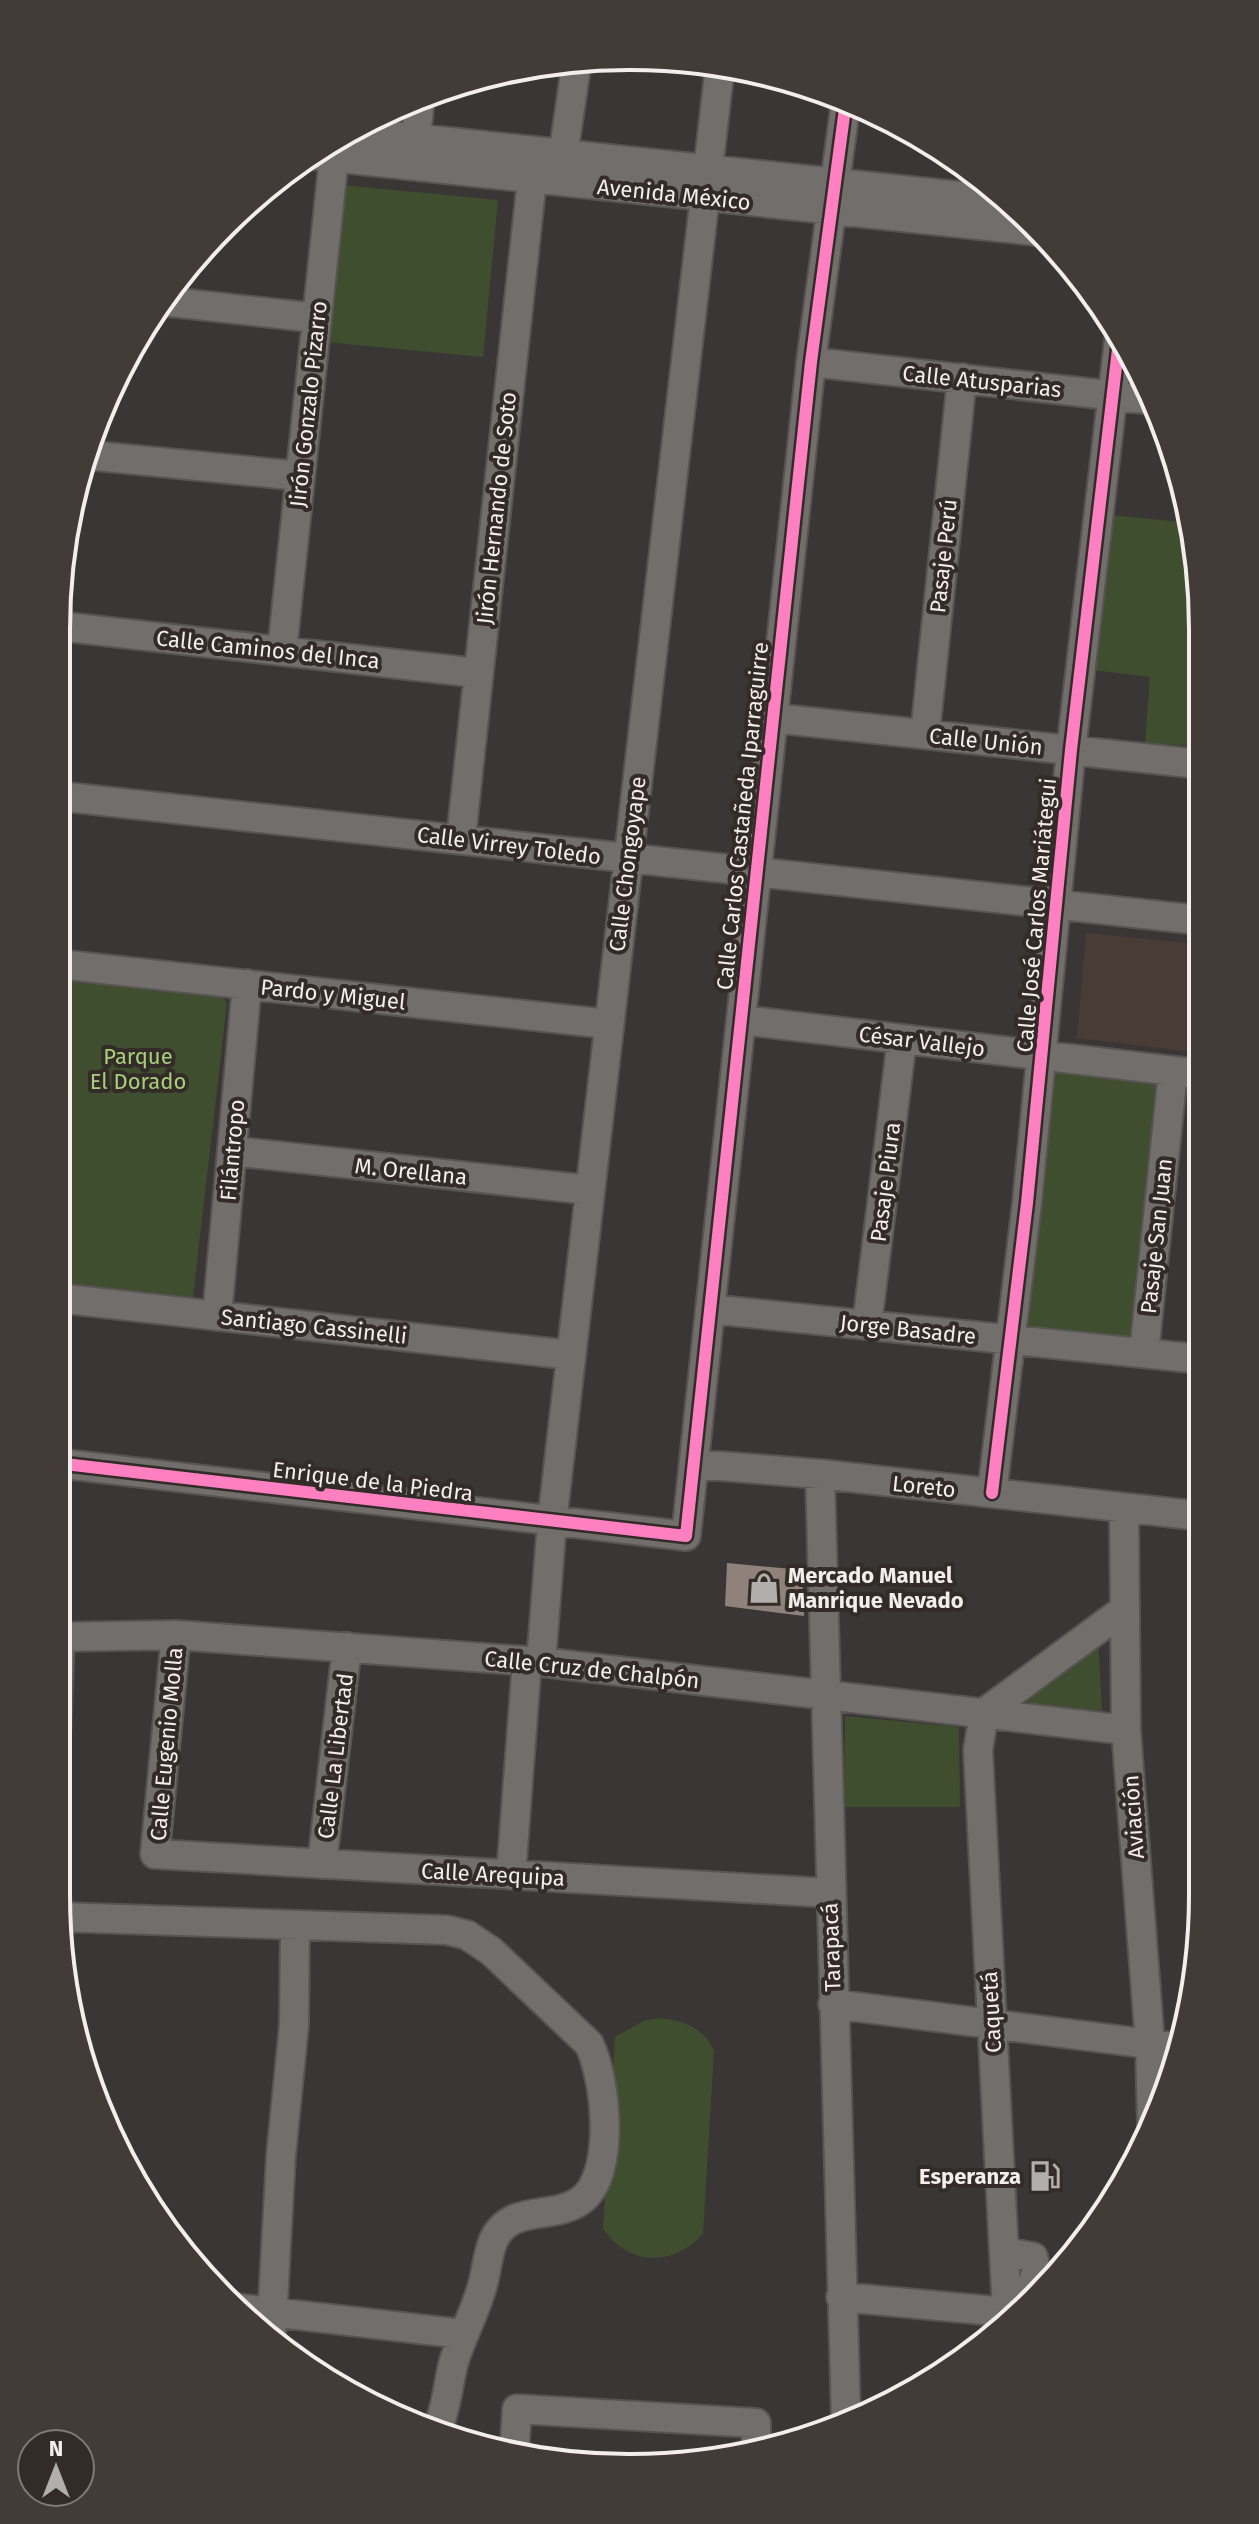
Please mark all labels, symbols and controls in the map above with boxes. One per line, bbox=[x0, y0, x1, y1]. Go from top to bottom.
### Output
street label: Avenida México bbox=[596, 173, 752, 216]
street label: Jirón Gonzalo Pizarro bbox=[284, 300, 333, 509]
street label: Calle Atusparias bbox=[901, 360, 1063, 403]
street label: Jirón Hernando de Soto bbox=[471, 390, 522, 626]
street label: Pasaje Perú bbox=[924, 498, 963, 614]
street label: Calle Caminos del Inca bbox=[155, 624, 381, 675]
street label: Calle Carlos Castañeda Iparraguirre bbox=[711, 641, 774, 991]
street label: Calle Unión bbox=[928, 722, 1044, 761]
street label: Calle Chongoyape bbox=[603, 775, 652, 953]
street label: Calle José Carlos Mariátegui bbox=[1011, 777, 1062, 1053]
street label: Calle Virrey Toledo bbox=[415, 821, 602, 870]
street label: Pardo y Miguel bbox=[259, 973, 407, 1016]
street label: César Vallejo bbox=[857, 1020, 987, 1063]
park label: Parque El Dorado bbox=[90, 1043, 186, 1095]
street label: Filántropo bbox=[215, 1098, 250, 1202]
street label: Pasaje Piura bbox=[865, 1121, 906, 1244]
street label: M. Orellana bbox=[353, 1152, 468, 1191]
street label: Pasaje San Juan bbox=[1135, 1157, 1178, 1315]
street label: Santiago Cassinelli bbox=[220, 1303, 408, 1350]
street label: Jorge Basadre bbox=[839, 1309, 977, 1350]
street label: Enrique de la Piedra bbox=[271, 1456, 475, 1507]
street label: Loreto bbox=[891, 1470, 957, 1503]
place label: Mercado Manuel Manrique Nevado bbox=[788, 1562, 964, 1614]
shop icon: Mercado Manuel Manrique Nevado bbox=[747, 1571, 781, 1605]
street label: Calle Cruz de Chalpón bbox=[483, 1645, 701, 1694]
street label: Calle Eugenio Molla bbox=[145, 1646, 188, 1842]
street label: Calle La Libertad bbox=[312, 1672, 359, 1840]
street label: Aviación bbox=[1117, 1774, 1150, 1860]
street label: Calle Arequipa bbox=[420, 1857, 566, 1892]
street label: Tarapacá bbox=[816, 1902, 847, 1992]
street label: Caquetá bbox=[976, 1970, 1007, 2054]
fuel station icon: Esperanza bbox=[1028, 2159, 1062, 2193]
place label: Esperanza bbox=[919, 2163, 1021, 2190]
north arrow bbox=[16, 2428, 96, 2508]
text: N bbox=[49, 2435, 63, 2462]

